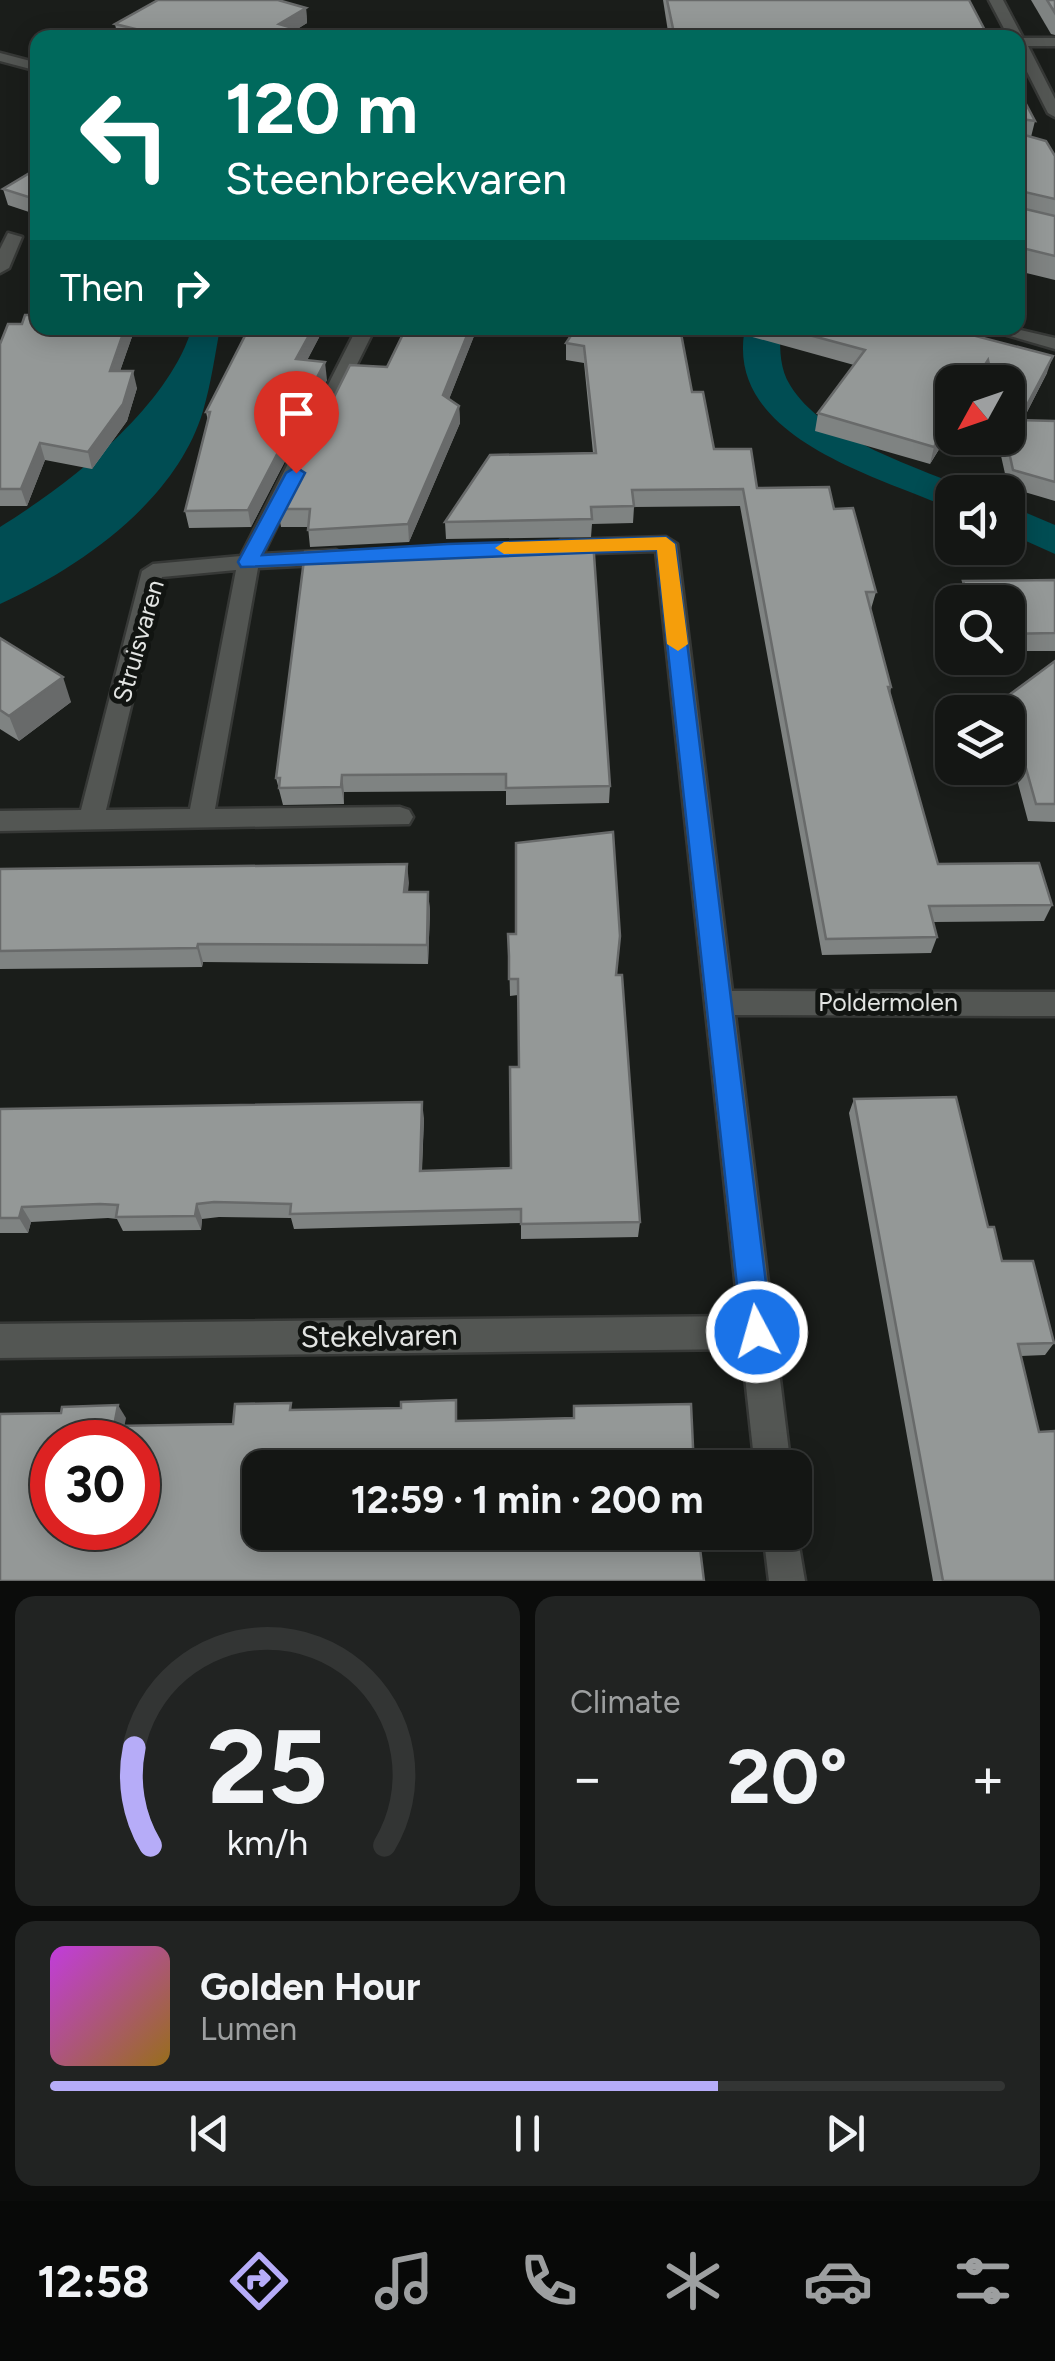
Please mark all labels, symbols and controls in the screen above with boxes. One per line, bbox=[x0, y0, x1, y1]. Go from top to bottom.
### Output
text: 120 m bbox=[225, 66, 418, 151]
icon: left bbox=[60, 70, 190, 200]
text: Steenbreekvaren bbox=[225, 151, 567, 205]
icon: right bbox=[164, 260, 219, 315]
text: Then bbox=[60, 265, 144, 311]
north arrow bbox=[935, 365, 1025, 455]
map controls bbox=[935, 365, 1025, 785]
pin bbox=[254, 371, 339, 474]
icon: arrive bbox=[269, 386, 324, 441]
button: sound bbox=[935, 475, 1025, 565]
street label: Struisvaren bbox=[106, 576, 170, 706]
button: search bbox=[935, 585, 1025, 675]
button: layers bbox=[935, 695, 1025, 785]
street label: Poldermolen bbox=[818, 987, 958, 1017]
position arrow bbox=[705, 1280, 809, 1384]
street label: Stekelvaren bbox=[300, 1316, 458, 1355]
speed limit sign: 30 bbox=[30, 1420, 160, 1550]
text: 12:59 · 1 min · 200 m bbox=[351, 1477, 703, 1523]
text: Climate bbox=[570, 1683, 681, 1721]
text: 25 bbox=[207, 1704, 328, 1829]
text: 20° bbox=[727, 1732, 848, 1822]
text: − bbox=[570, 1745, 604, 1811]
text: + bbox=[971, 1745, 1005, 1811]
text: km/h bbox=[227, 1821, 308, 1864]
text: Golden Hour bbox=[200, 1964, 421, 2010]
text: Lumen bbox=[200, 2010, 297, 2048]
icon: previous bbox=[182, 2106, 237, 2161]
icon: pause bbox=[500, 2106, 555, 2161]
icon: next bbox=[818, 2106, 873, 2161]
icon: directions bbox=[224, 2246, 294, 2316]
icon: music bbox=[369, 2246, 439, 2316]
icon: phone bbox=[514, 2246, 584, 2316]
icon: climate bbox=[658, 2246, 728, 2316]
icon: car bbox=[803, 2246, 873, 2316]
icon: filters bbox=[948, 2246, 1018, 2316]
text: 12:58 bbox=[37, 2254, 150, 2308]

